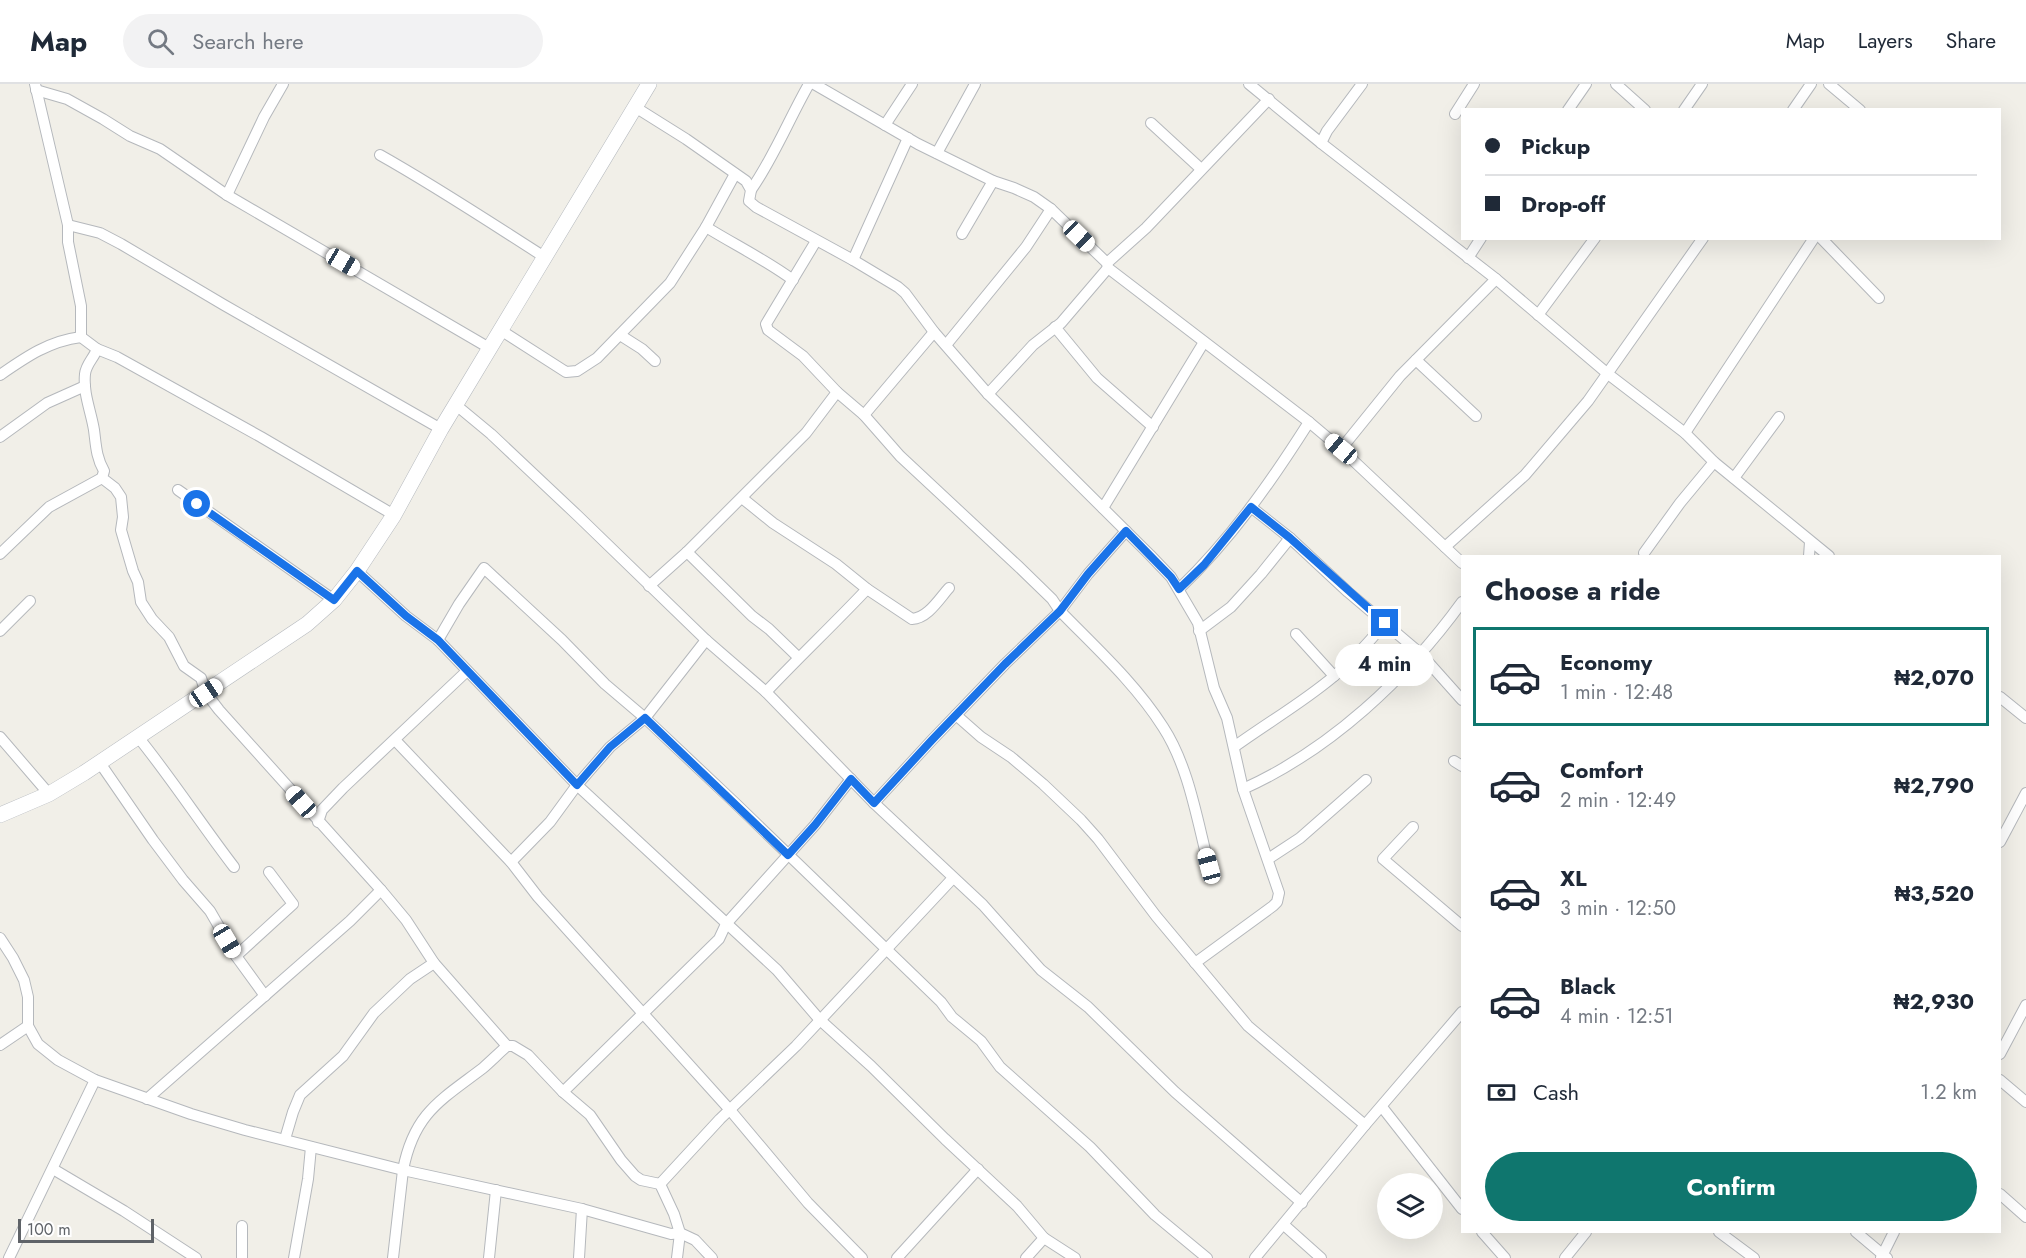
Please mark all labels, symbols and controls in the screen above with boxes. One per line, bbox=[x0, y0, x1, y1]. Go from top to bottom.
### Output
search box bbox=[123, 14, 543, 68]
text: Map bbox=[30, 21, 87, 62]
icon: search bbox=[144, 25, 177, 58]
text: Search here bbox=[192, 25, 304, 57]
text: Map bbox=[1786, 26, 1825, 56]
text: Layers bbox=[1858, 26, 1913, 56]
text: Share bbox=[1946, 26, 1996, 56]
text: Pickup bbox=[1521, 130, 1590, 162]
text: Drop-off bbox=[1521, 188, 1605, 220]
car bbox=[1060, 217, 1098, 255]
car bbox=[323, 245, 363, 279]
car bbox=[1321, 431, 1361, 467]
route start bbox=[183, 490, 210, 517]
text: Choose a ride bbox=[1485, 571, 1660, 610]
route end bbox=[1371, 609, 1398, 636]
callout: 4 min bbox=[1336, 644, 1434, 686]
text: Economy bbox=[1560, 646, 1652, 678]
text: 4 min bbox=[1358, 650, 1411, 679]
icon: car bbox=[1488, 650, 1542, 704]
text: ₦2,070 bbox=[1894, 661, 1974, 693]
car bbox=[186, 675, 226, 711]
text: 1 min · 12:48 bbox=[1560, 678, 1673, 707]
text: Comfort bbox=[1560, 754, 1643, 786]
icon: car bbox=[1488, 758, 1542, 812]
text: ₦2,790 bbox=[1894, 769, 1974, 801]
car bbox=[282, 783, 320, 821]
text: 2 min · 12:49 bbox=[1560, 786, 1676, 815]
car bbox=[1196, 846, 1222, 886]
text: XL bbox=[1560, 862, 1587, 894]
icon: car bbox=[1488, 866, 1542, 920]
text: ₦3,520 bbox=[1894, 877, 1974, 909]
text: 3 min · 12:50 bbox=[1560, 894, 1676, 923]
car bbox=[210, 921, 244, 961]
text: Black bbox=[1560, 970, 1616, 1002]
icon: car bbox=[1488, 974, 1542, 1028]
text: ₦2,930 bbox=[1894, 985, 1974, 1017]
text: 4 min · 12:51 bbox=[1560, 1002, 1674, 1031]
icon: cash bbox=[1485, 1076, 1518, 1109]
text: Cash bbox=[1533, 1076, 1579, 1108]
text: 1.2 km bbox=[1920, 1078, 1977, 1107]
button: Confirm bbox=[1485, 1152, 1977, 1221]
map controls bbox=[1377, 1173, 1443, 1239]
button: layers bbox=[1377, 1173, 1443, 1239]
scale bar bbox=[18, 1216, 154, 1244]
text: 100 m bbox=[27, 1218, 71, 1241]

